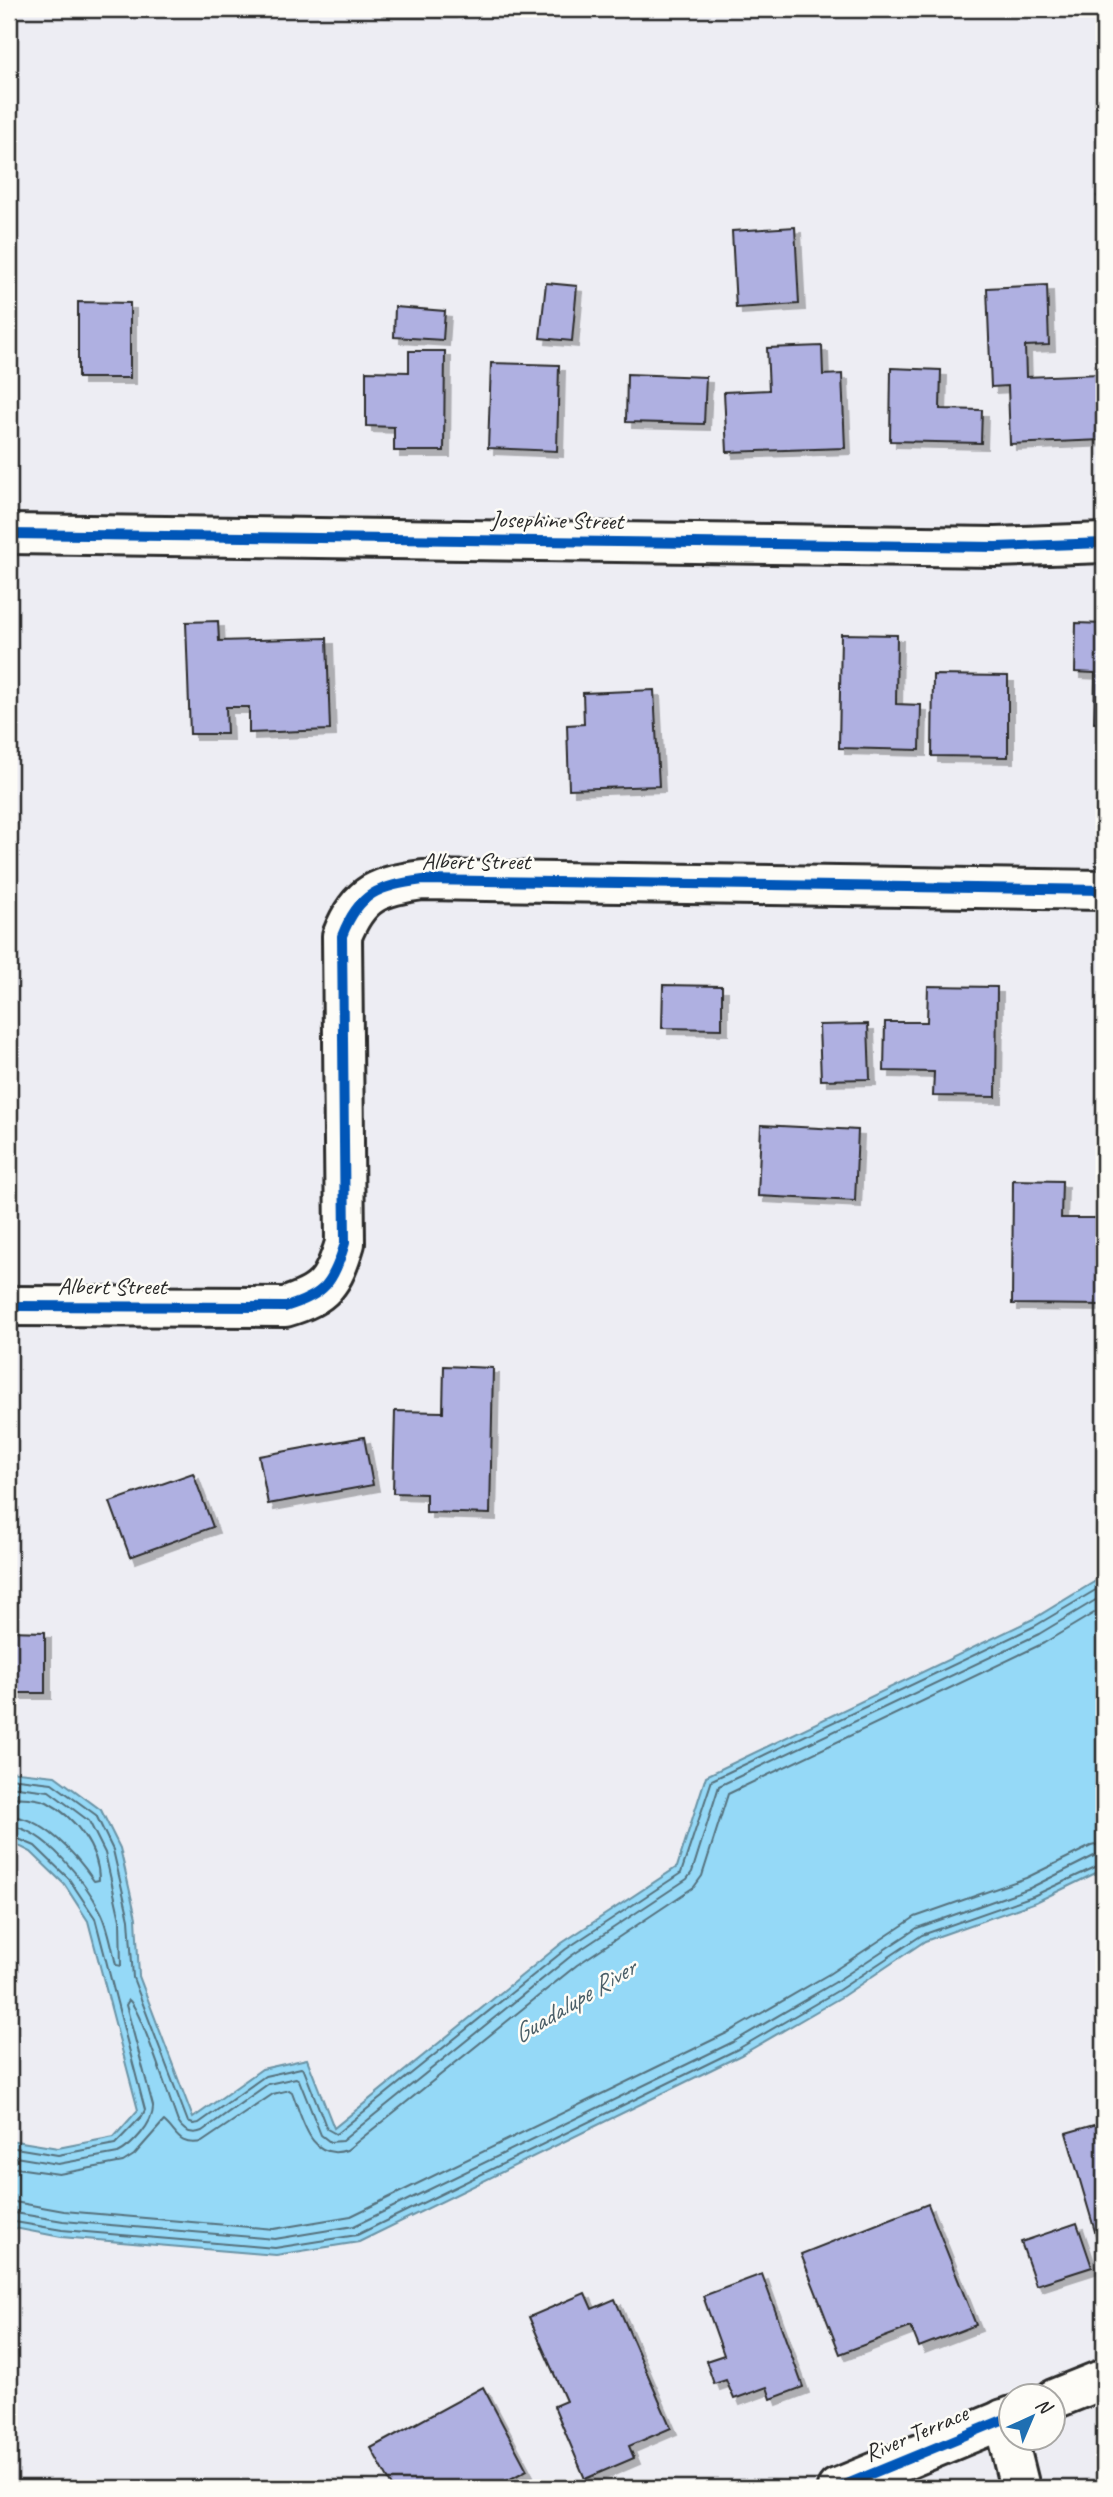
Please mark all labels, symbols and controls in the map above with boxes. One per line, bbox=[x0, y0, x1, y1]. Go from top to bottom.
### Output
street label: Josephine Street bbox=[490, 504, 625, 536]
street label: Albert Street bbox=[422, 846, 532, 876]
street label: Albert Street bbox=[58, 1271, 168, 1301]
water label: Guadalupe River bbox=[507, 1950, 645, 2051]
north arrow bbox=[998, 2382, 1068, 2452]
text: N bbox=[1031, 2393, 1058, 2420]
street label: River Terrace bbox=[860, 2397, 974, 2468]

